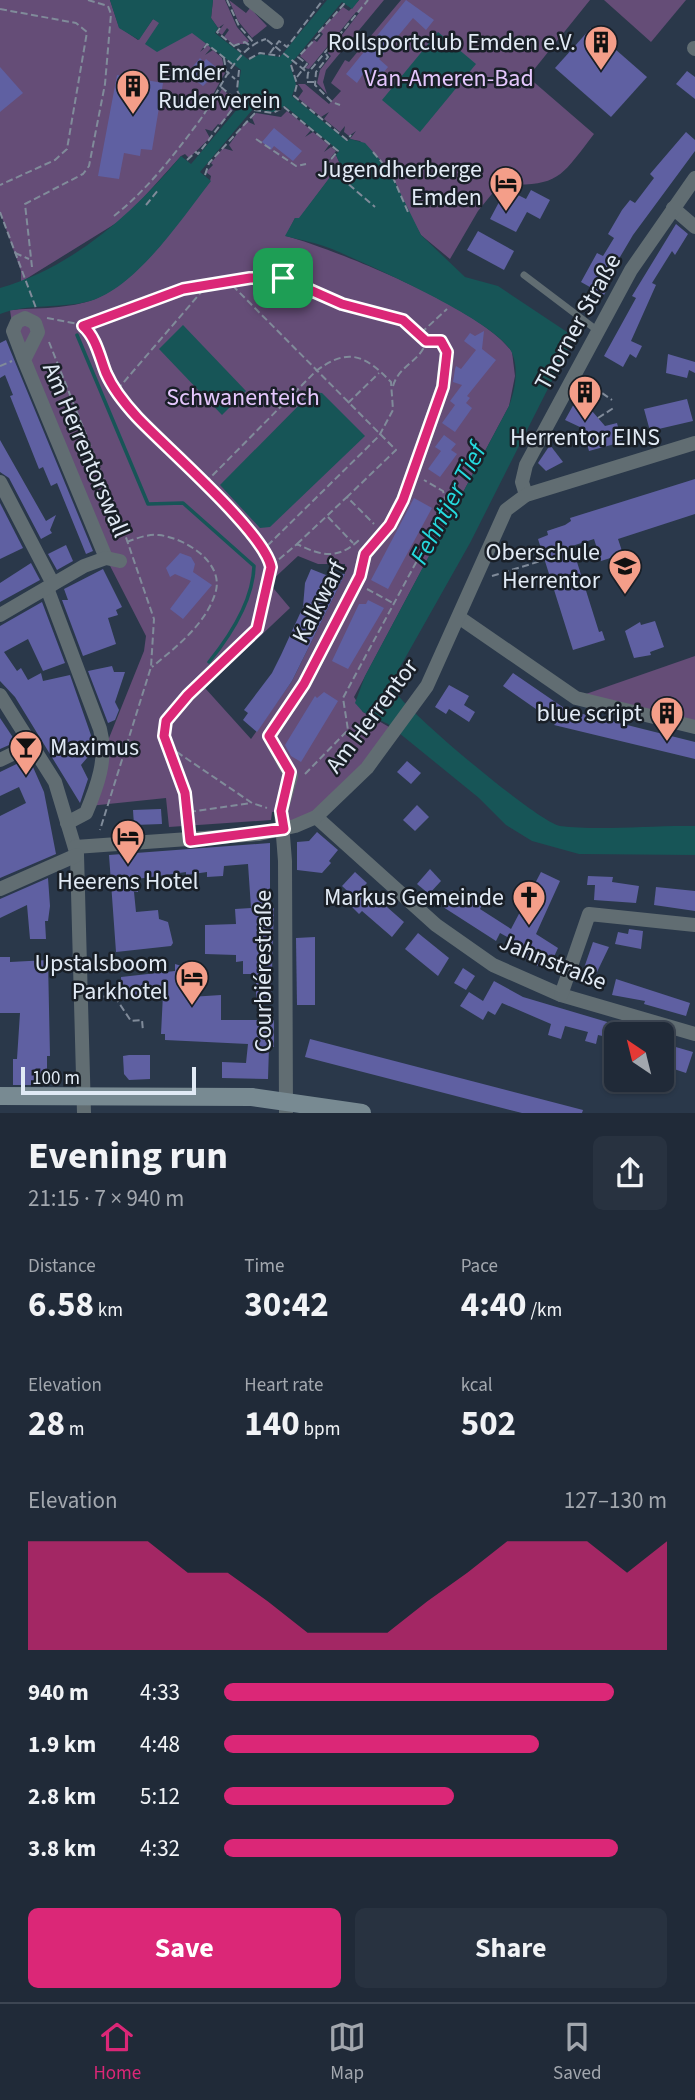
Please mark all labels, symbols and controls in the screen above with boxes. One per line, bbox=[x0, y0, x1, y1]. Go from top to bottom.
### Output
building icon: Rollsportclub Emden e.V. bbox=[582, 23, 620, 72]
place label: Rollsportclub Emden e.V. bbox=[328, 25, 576, 60]
place label: Emder Ruderverein bbox=[158, 55, 281, 118]
park label: Van-Ameren-Bad bbox=[364, 61, 534, 96]
building icon: Emder Ruderverein bbox=[114, 67, 152, 116]
place label: Jugendherberge Emden bbox=[317, 152, 482, 215]
hotel icon: Jugendherberge Emden bbox=[487, 164, 525, 213]
street label: Thorner Straße bbox=[526, 247, 630, 397]
pin bbox=[253, 248, 313, 308]
icon: arrive bbox=[264, 259, 302, 297]
street label: Am Herrentorswall bbox=[33, 357, 139, 543]
building icon: Herrentor EINS bbox=[566, 373, 604, 422]
park label: Schwanenteich bbox=[166, 380, 320, 415]
place label: Herrentor EINS bbox=[510, 420, 660, 455]
water label: Fehntjer Tief bbox=[401, 434, 497, 571]
place label: Oberschule Herrentor bbox=[486, 535, 601, 598]
school or university icon: Oberschule Herrentor bbox=[606, 547, 644, 596]
street label: Kalkwarf bbox=[283, 554, 355, 649]
street label: Am Herrentor bbox=[317, 651, 427, 781]
building icon: blue script bbox=[648, 694, 686, 743]
place label: blue script bbox=[537, 696, 642, 731]
bar icon: Maximus bbox=[7, 728, 45, 777]
place label: Maximus bbox=[50, 730, 139, 765]
hotel icon: Heerens Hotel bbox=[109, 817, 147, 866]
place label: Heerens Hotel bbox=[57, 864, 199, 899]
church icon: Markus Gemeinde bbox=[510, 878, 548, 927]
place label: Markus Gemeinde bbox=[324, 880, 504, 915]
street label: Courbiérestraße bbox=[246, 890, 281, 1052]
street label: Jahnstraße bbox=[494, 925, 612, 999]
place label: Upstalsboom Parkhotel bbox=[35, 946, 168, 1009]
hotel icon: Upstalsboom Parkhotel bbox=[173, 958, 211, 1007]
north arrow bbox=[604, 1022, 674, 1092]
map controls bbox=[604, 1022, 674, 1092]
scale bar bbox=[21, 1064, 196, 1096]
text: 100 m bbox=[32, 1065, 80, 1092]
text: Evening run bbox=[28, 1129, 228, 1183]
button: share bbox=[593, 1136, 667, 1210]
text: 21:15 · 7 × 940 m bbox=[28, 1182, 184, 1215]
text: Distance bbox=[28, 1253, 96, 1280]
text: Time bbox=[244, 1253, 284, 1280]
text: Pace bbox=[461, 1253, 498, 1280]
text: 6.58 bbox=[28, 1280, 94, 1330]
text: 30:42 bbox=[244, 1280, 329, 1330]
text: 4:40 bbox=[461, 1280, 527, 1330]
text: km bbox=[94, 1297, 123, 1324]
text: /km bbox=[527, 1297, 562, 1324]
text: Elevation bbox=[28, 1372, 102, 1399]
text: Heart rate bbox=[244, 1372, 323, 1399]
text: kcal bbox=[461, 1372, 493, 1399]
text: 28 bbox=[28, 1399, 65, 1449]
text: 140 bbox=[244, 1399, 300, 1449]
text: 502 bbox=[461, 1399, 516, 1449]
text: m bbox=[65, 1416, 85, 1443]
text: bpm bbox=[300, 1416, 340, 1443]
text: Elevation bbox=[28, 1484, 118, 1517]
text: 127–130 m bbox=[564, 1484, 667, 1517]
text: 940 m bbox=[28, 1676, 89, 1709]
text: 4:33 bbox=[140, 1676, 180, 1709]
text: 1.9 km bbox=[28, 1728, 96, 1761]
text: 4:48 bbox=[140, 1728, 180, 1761]
text: 2.8 km bbox=[28, 1780, 96, 1813]
text: 5:12 bbox=[140, 1780, 180, 1813]
text: 3.8 km bbox=[28, 1832, 96, 1865]
text: 4:32 bbox=[140, 1832, 180, 1865]
button: Save bbox=[28, 1908, 341, 1988]
button: Share bbox=[355, 1908, 667, 1988]
tab: Home bbox=[93, 2018, 141, 2087]
tab: Map bbox=[328, 2018, 366, 2087]
tab: Saved bbox=[553, 2018, 602, 2087]

